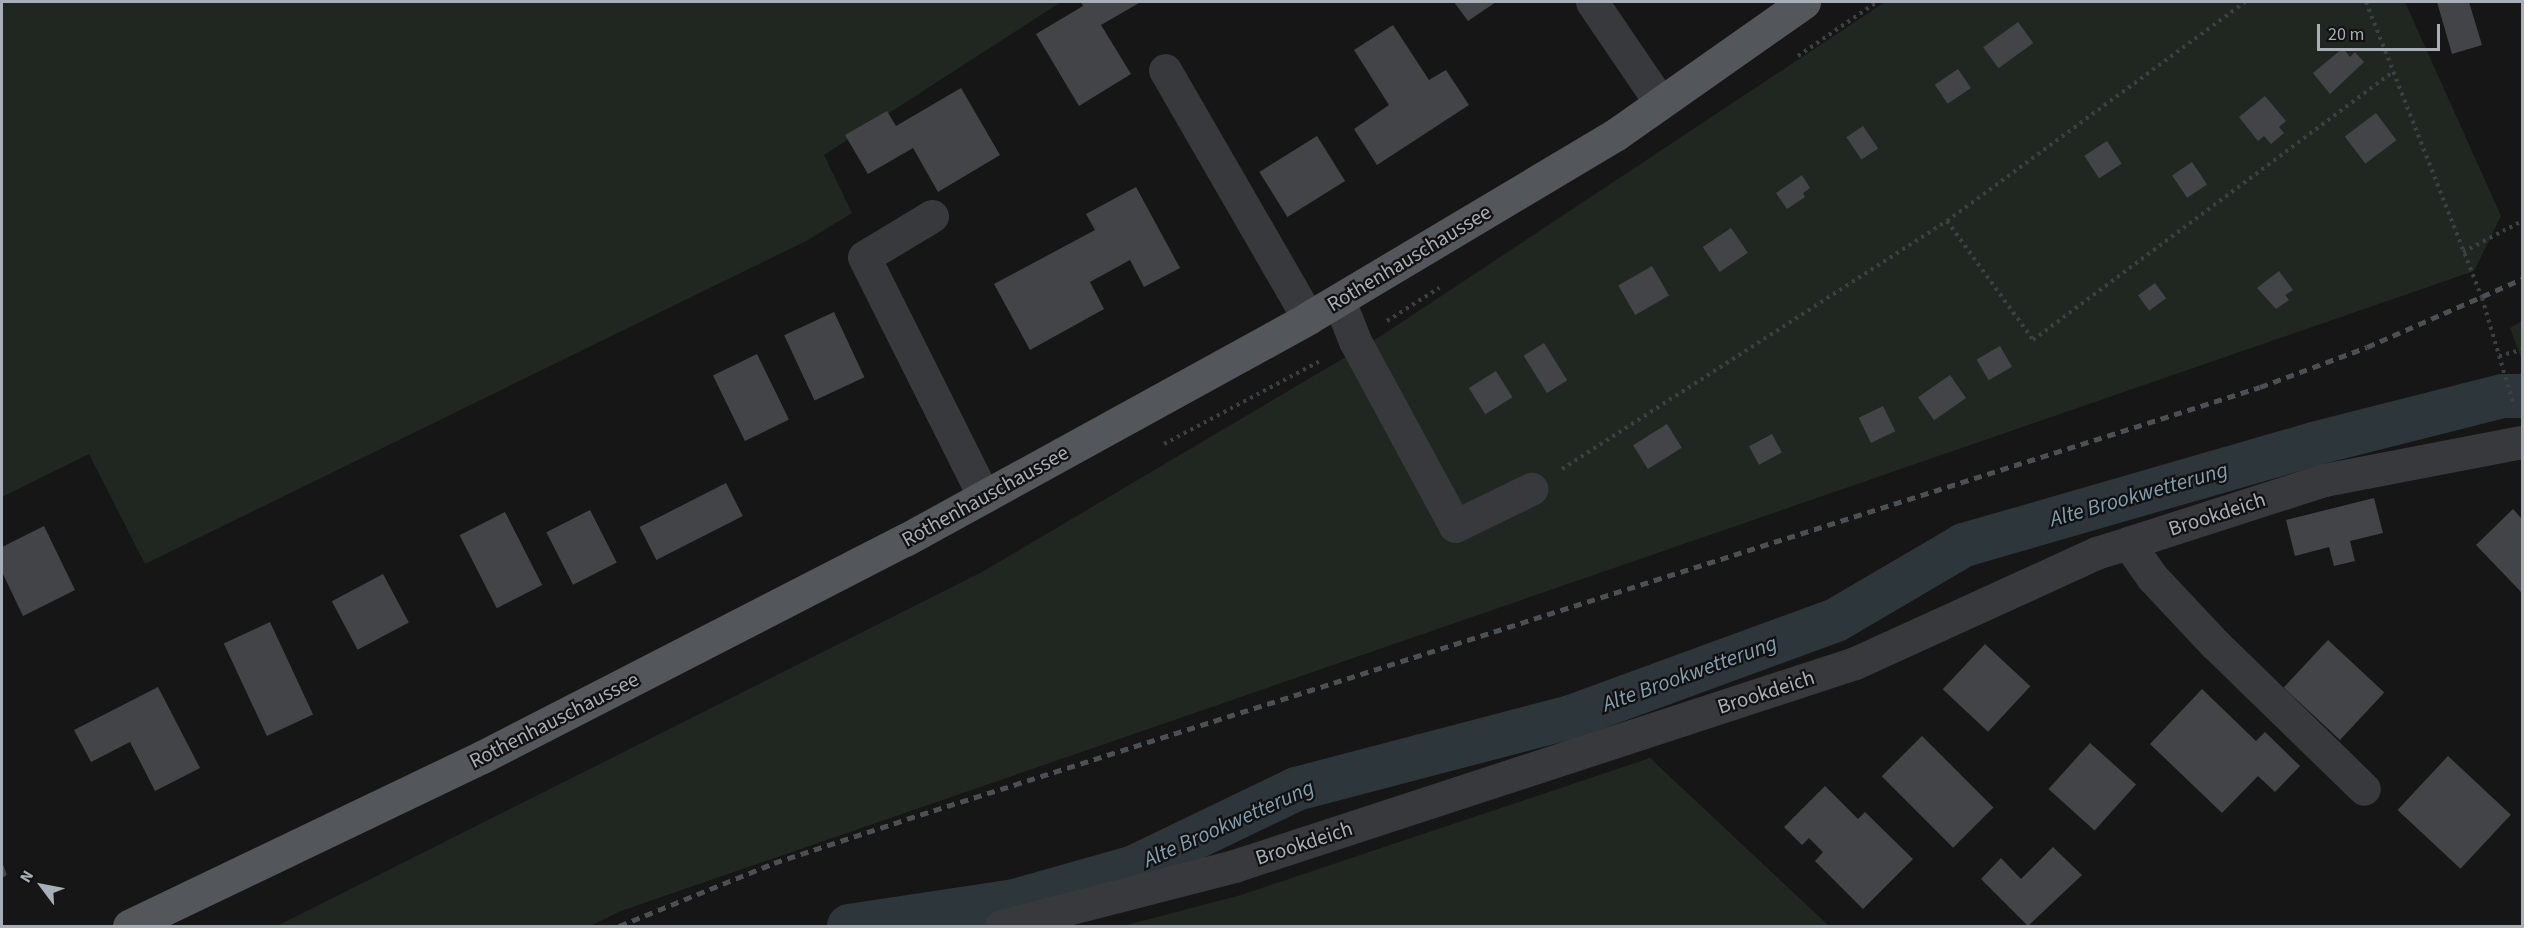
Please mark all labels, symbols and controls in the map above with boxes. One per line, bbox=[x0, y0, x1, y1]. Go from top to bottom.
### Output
scale bar bbox=[2320, 12, 2443, 50]
text: 20 m bbox=[2328, 22, 2364, 47]
street label: Rothenhauschaussee bbox=[1322, 199, 1496, 317]
street label: Rothenhauschaussee bbox=[897, 440, 1073, 552]
water label: Alte Brookwetterung bbox=[2047, 457, 2231, 533]
street label: Brookdeich bbox=[2165, 486, 2269, 542]
water label: Alte Brookwetterung bbox=[1599, 630, 1781, 718]
street label: Brookdeich bbox=[1714, 664, 1818, 720]
street label: Rothenhauschaussee bbox=[465, 666, 643, 774]
water label: Alte Brookwetterung bbox=[1140, 775, 1318, 873]
street label: Brookdeich bbox=[1252, 815, 1356, 871]
north arrow bbox=[12, 856, 72, 916]
text: N bbox=[15, 866, 39, 887]

